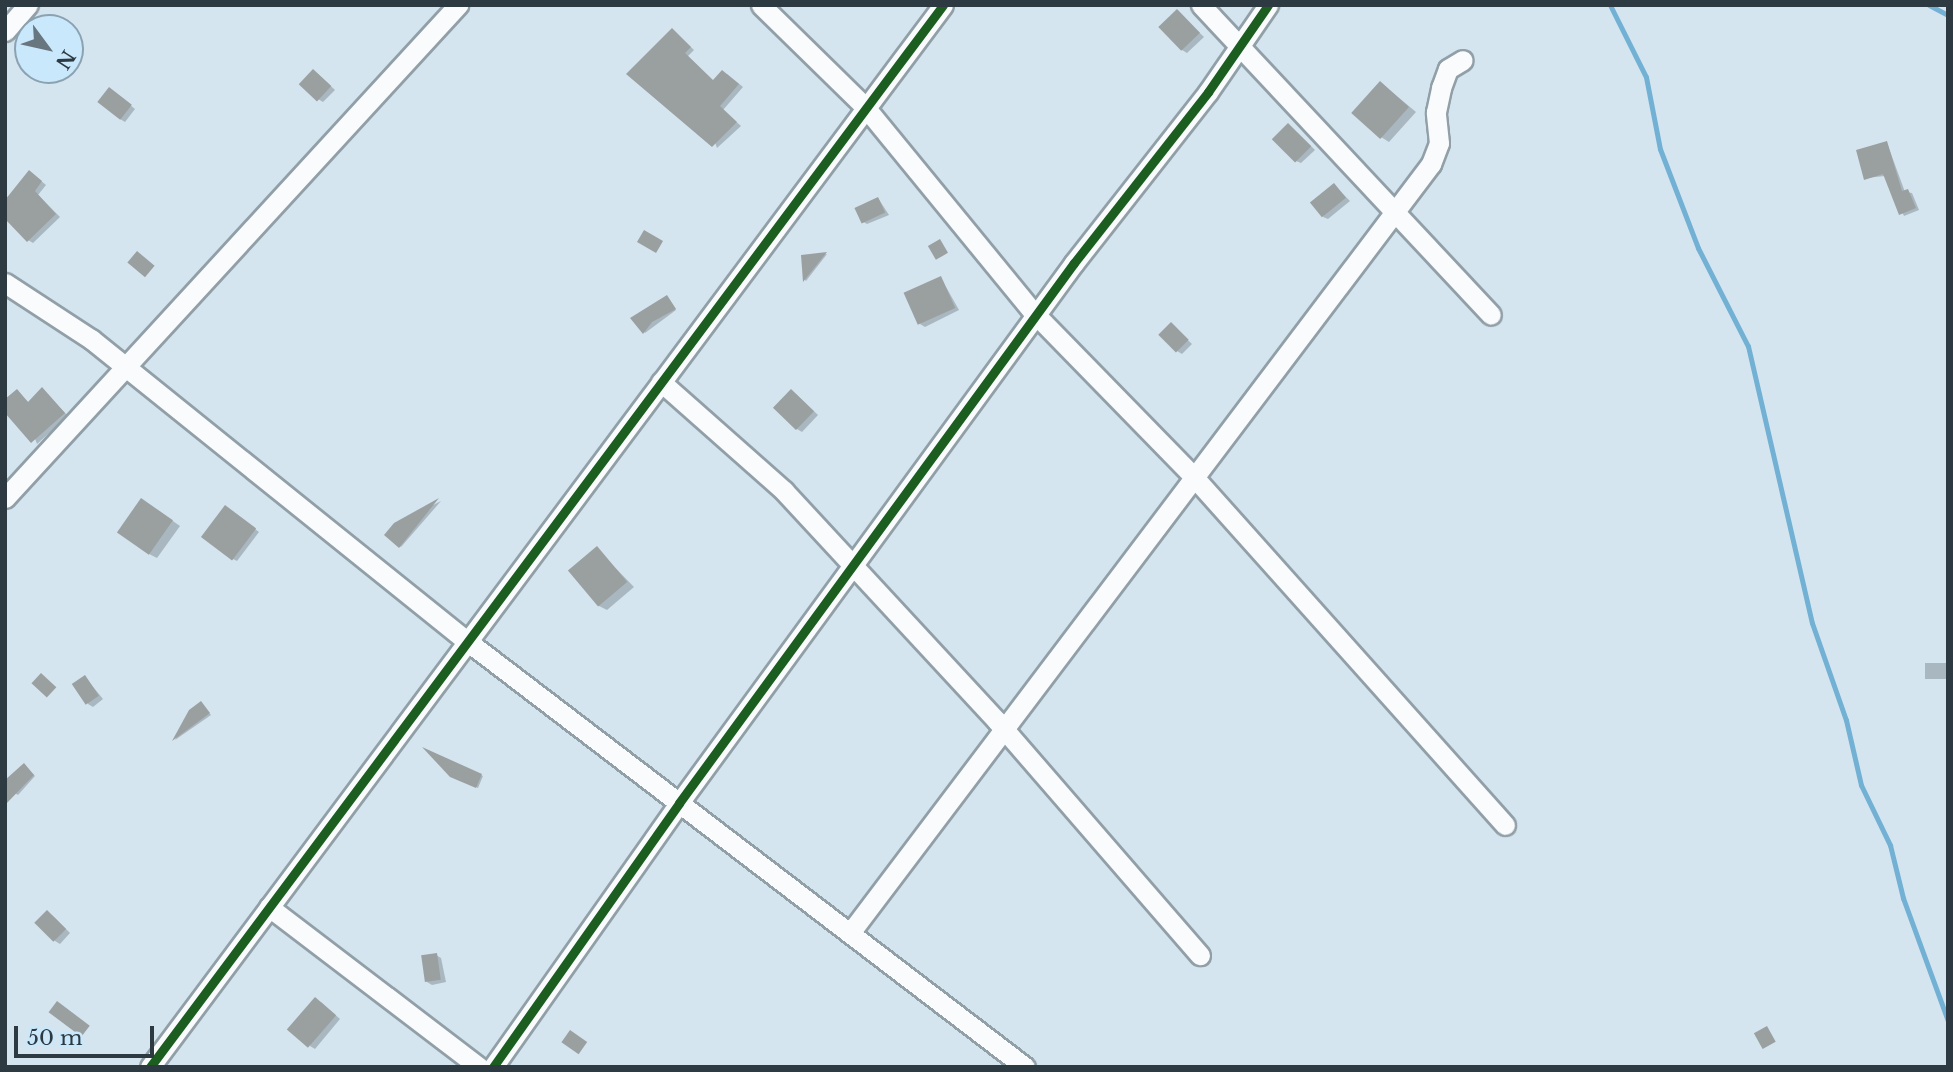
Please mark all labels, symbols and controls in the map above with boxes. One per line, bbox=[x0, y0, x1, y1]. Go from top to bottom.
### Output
north arrow bbox=[14, 14, 84, 84]
text: N bbox=[51, 46, 80, 73]
scale bar bbox=[18, 1012, 158, 1056]
text: 50 m bbox=[27, 1025, 82, 1051]

